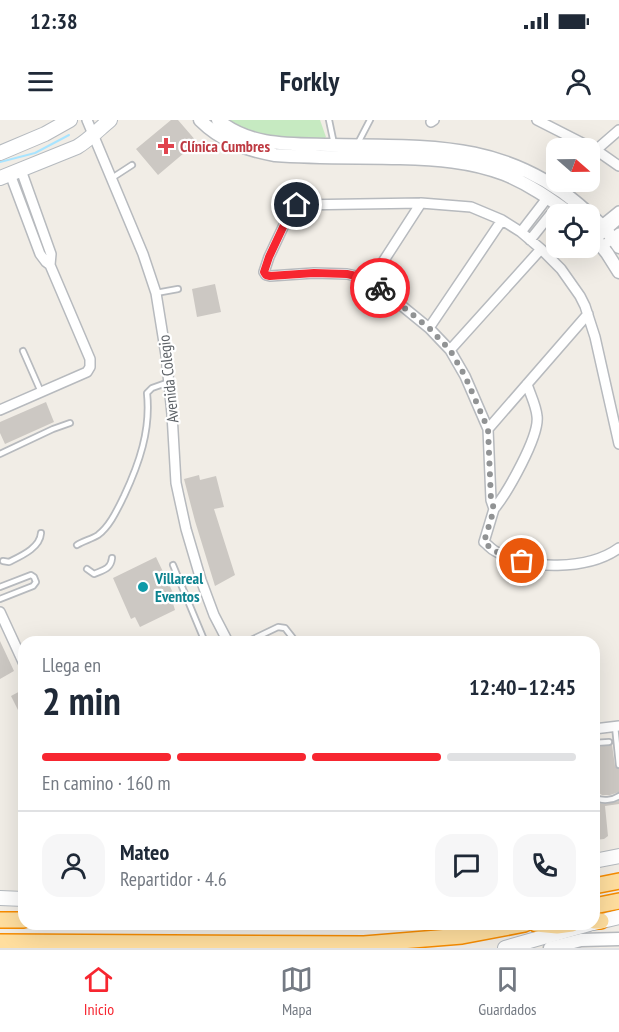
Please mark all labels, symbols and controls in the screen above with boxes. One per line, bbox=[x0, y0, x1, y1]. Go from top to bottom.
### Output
text: 12:38 bbox=[30, 7, 78, 35]
text: Forkly bbox=[280, 64, 339, 98]
icon: menu bbox=[24, 65, 57, 98]
icon: person bbox=[562, 65, 595, 98]
place label: Clínica Cumbres bbox=[180, 136, 270, 156]
marker: Clínica Cumbres bbox=[157, 137, 175, 155]
north arrow bbox=[546, 138, 600, 192]
map controls bbox=[546, 138, 600, 258]
pin bbox=[271, 179, 322, 230]
icon: home bbox=[280, 188, 313, 221]
button: locate bbox=[546, 204, 600, 258]
courier bbox=[350, 258, 410, 318]
icon: bike bbox=[364, 272, 397, 305]
street label: Avenida Colegio bbox=[153, 334, 183, 424]
pin bbox=[496, 535, 547, 586]
icon: bag bbox=[505, 544, 538, 577]
place label: Villareal Eventos bbox=[154, 568, 203, 606]
marker: Villareal Eventos bbox=[136, 580, 150, 594]
text: Llega en bbox=[42, 652, 101, 678]
text: 12:40–12:45 bbox=[469, 673, 576, 701]
text: 2 min bbox=[42, 675, 121, 726]
text: En camino · 160 m bbox=[42, 770, 171, 796]
button: person bbox=[42, 834, 105, 897]
button: chat bbox=[435, 834, 498, 897]
button: phone bbox=[513, 834, 576, 897]
text: Mateo bbox=[120, 838, 169, 866]
text: Repartidor · 4.6 bbox=[120, 866, 227, 892]
tab: Inicio bbox=[82, 963, 115, 1019]
tab: Mapa bbox=[280, 963, 313, 1019]
tab: Guardados bbox=[478, 963, 537, 1019]

